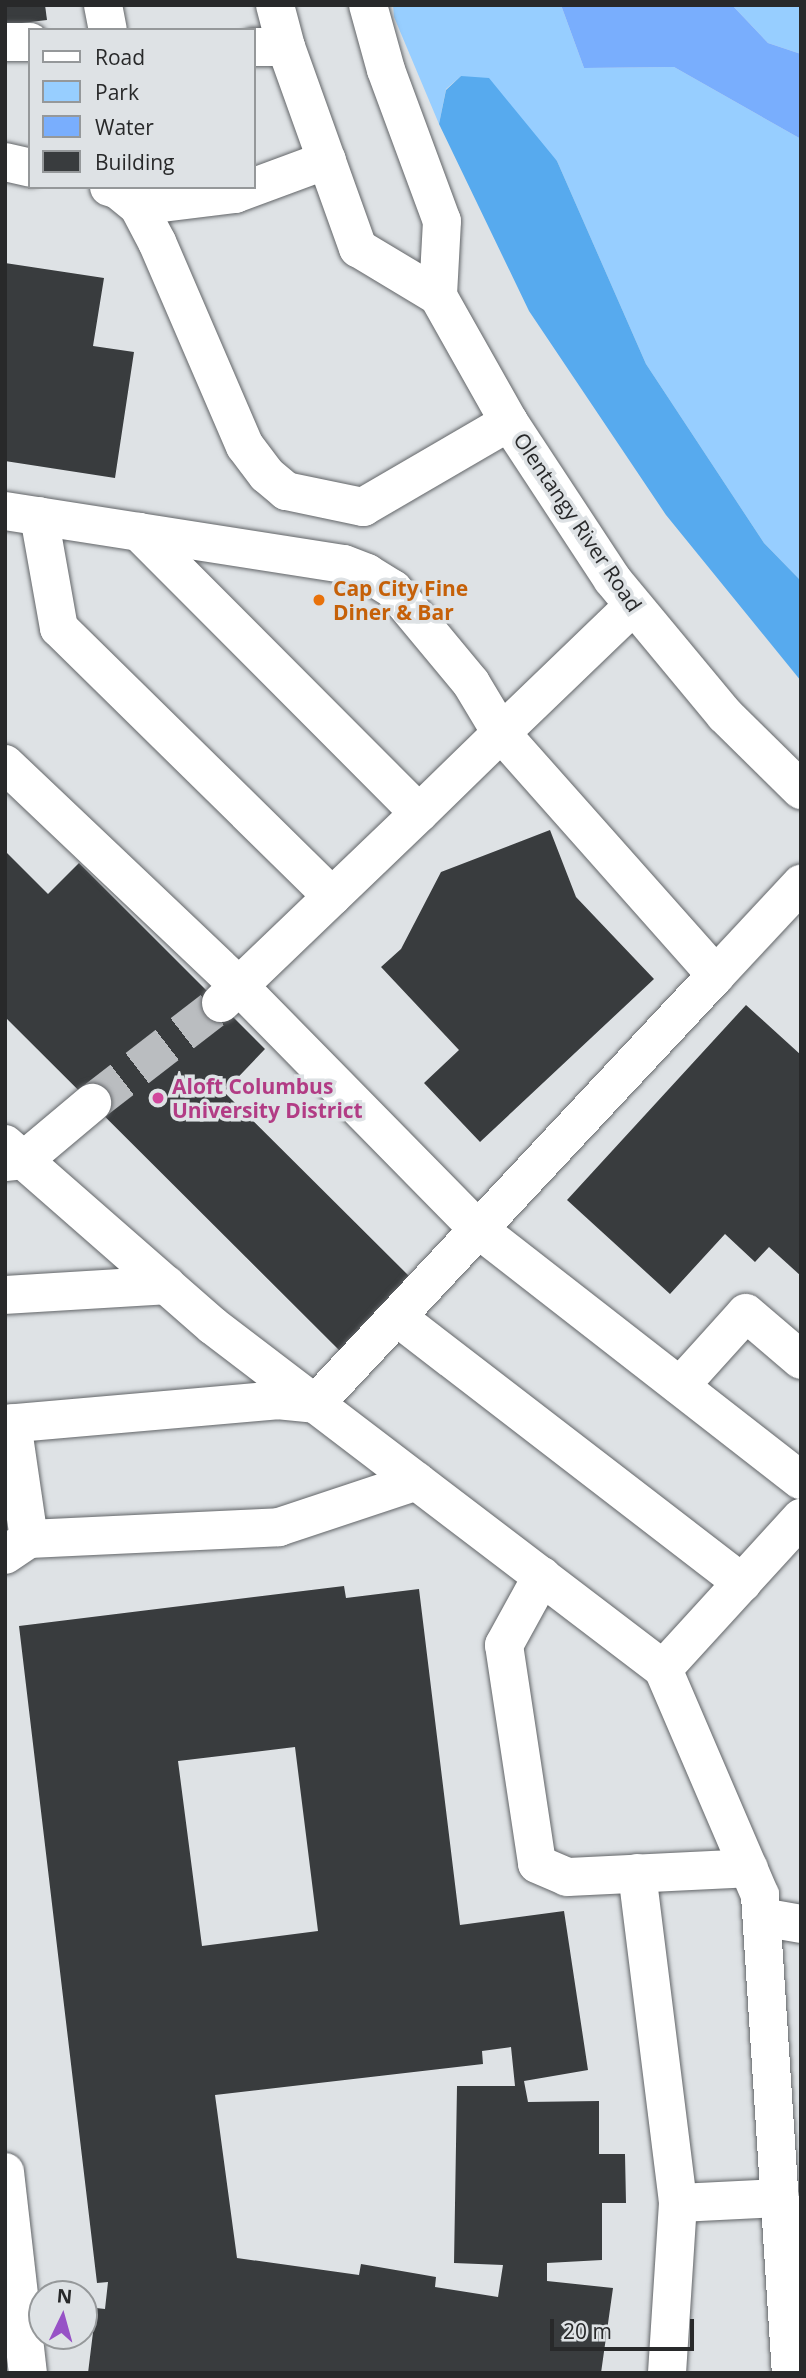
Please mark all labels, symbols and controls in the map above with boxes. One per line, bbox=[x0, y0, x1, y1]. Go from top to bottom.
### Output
legend bbox=[28, 28, 256, 189]
text: Road bbox=[95, 43, 145, 71]
text: Park bbox=[95, 78, 139, 106]
text: Water bbox=[95, 113, 154, 141]
text: Building bbox=[95, 148, 174, 176]
street label: Olentangy River Road bbox=[509, 428, 647, 616]
place label: Cap City Fine Diner & Bar bbox=[333, 575, 468, 625]
marker: Cap City Fine Diner & Bar bbox=[311, 592, 327, 608]
place label: Aloft Columbus University District bbox=[172, 1073, 363, 1123]
marker: Aloft Columbus University District bbox=[150, 1090, 166, 1106]
north arrow bbox=[28, 2280, 98, 2350]
text: N bbox=[56, 2282, 73, 2310]
scale bar bbox=[554, 2304, 698, 2348]
text: 20 m bbox=[563, 2317, 612, 2345]

